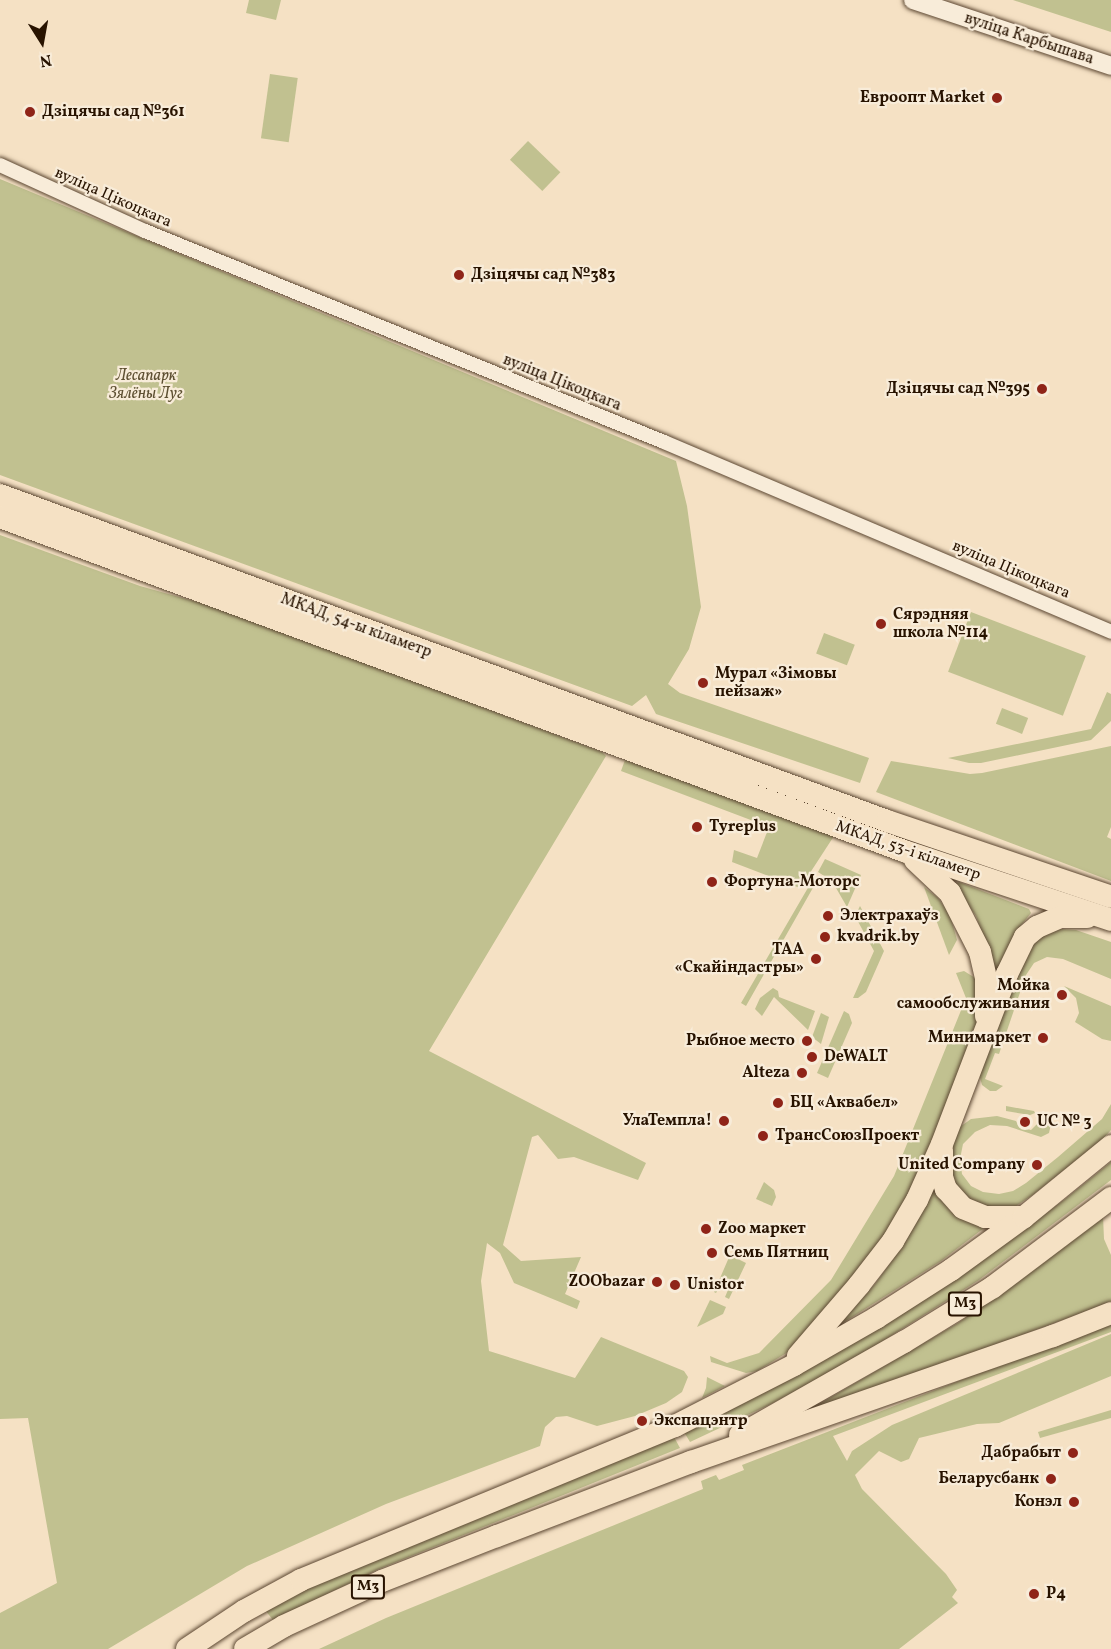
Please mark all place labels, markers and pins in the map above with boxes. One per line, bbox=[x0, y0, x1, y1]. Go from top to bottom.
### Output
place label: Евроопт Market bbox=[860, 88, 985, 108]
marker: Евроопт Market bbox=[990, 91, 1004, 105]
place label: Дзіцячы сад №361 bbox=[42, 102, 185, 122]
marker: Дзіцячы сад №361 bbox=[23, 105, 37, 119]
place label: Дзіцячы сад №383 bbox=[471, 265, 615, 285]
marker: Дзіцячы сад №383 bbox=[452, 268, 466, 282]
place label: Дзіцячы сад №395 bbox=[886, 379, 1030, 399]
marker: Дзіцячы сад №395 bbox=[1035, 382, 1049, 396]
place label: Сярэдняя школа №114 bbox=[893, 605, 988, 643]
marker: Сярэдняя школа №114 bbox=[874, 617, 888, 631]
place label: Мурал «Зімовы пейзаж» bbox=[715, 664, 837, 702]
marker: Мурал «Зімовы пейзаж» bbox=[696, 676, 710, 690]
place label: Tyreplus bbox=[709, 817, 776, 837]
marker: Tyreplus bbox=[690, 820, 704, 834]
place label: Фортуна-Моторс bbox=[724, 872, 859, 892]
marker: Фортуна-Моторс bbox=[705, 875, 719, 889]
place label: Электрахаўз bbox=[840, 906, 939, 926]
marker: Электрахаўз bbox=[821, 909, 835, 923]
place label: kvadrik.by bbox=[837, 927, 919, 947]
marker: kvadrik.by bbox=[818, 930, 832, 944]
place label: ТАА «Скайіндастры» bbox=[675, 940, 804, 978]
marker: ТАА «Скайіндастры» bbox=[809, 952, 823, 966]
place label: Мойка самообслуживания bbox=[897, 976, 1050, 1014]
marker: Мойка самообслуживания bbox=[1055, 988, 1069, 1002]
place label: Минимаркет bbox=[928, 1028, 1031, 1048]
place label: Рыбное место bbox=[686, 1031, 795, 1051]
marker: Минимаркет bbox=[1036, 1031, 1050, 1045]
marker: Рыбное место bbox=[800, 1034, 814, 1048]
place label: DeWALT bbox=[824, 1047, 888, 1067]
marker: DeWALT bbox=[805, 1050, 819, 1064]
place label: Alteza bbox=[742, 1063, 790, 1083]
marker: Alteza bbox=[795, 1066, 809, 1080]
place label: БЦ «Аквабел» bbox=[790, 1093, 899, 1113]
marker: БЦ «Аквабел» bbox=[771, 1096, 785, 1110]
place label: УлаТемпла! bbox=[623, 1111, 712, 1131]
place label: UC № 3 bbox=[1037, 1112, 1092, 1132]
marker: УлаТемпла! bbox=[717, 1114, 731, 1128]
marker: UC № 3 bbox=[1018, 1115, 1032, 1129]
place label: ТрансСоюзПроект bbox=[775, 1126, 919, 1146]
marker: ТрансСоюзПроект bbox=[756, 1129, 770, 1143]
place label: United Company bbox=[898, 1155, 1025, 1175]
marker: United Company bbox=[1030, 1158, 1044, 1172]
place label: Zoo маркет bbox=[718, 1219, 806, 1239]
marker: Zoo маркет bbox=[699, 1222, 713, 1236]
place label: Семь Пятниц bbox=[724, 1243, 829, 1263]
marker: Семь Пятниц bbox=[705, 1246, 719, 1260]
place label: ZOObazar bbox=[569, 1272, 645, 1292]
marker: ZOObazar bbox=[650, 1275, 664, 1289]
place label: Unistor bbox=[687, 1275, 744, 1295]
marker: Unistor bbox=[668, 1278, 682, 1292]
place label: Экспацэнтр bbox=[654, 1411, 748, 1431]
marker: Экспацэнтр bbox=[635, 1414, 649, 1428]
place label: Дабрабыт bbox=[981, 1443, 1061, 1463]
marker: Дабрабыт bbox=[1066, 1446, 1080, 1460]
place label: Беларусбанк bbox=[938, 1469, 1039, 1489]
marker: Беларусбанк bbox=[1044, 1472, 1058, 1486]
place label: Конэл bbox=[1014, 1492, 1062, 1512]
marker: Конэл bbox=[1067, 1495, 1081, 1509]
place label: P4 bbox=[1046, 1584, 1066, 1604]
marker: P4 bbox=[1027, 1587, 1041, 1601]

